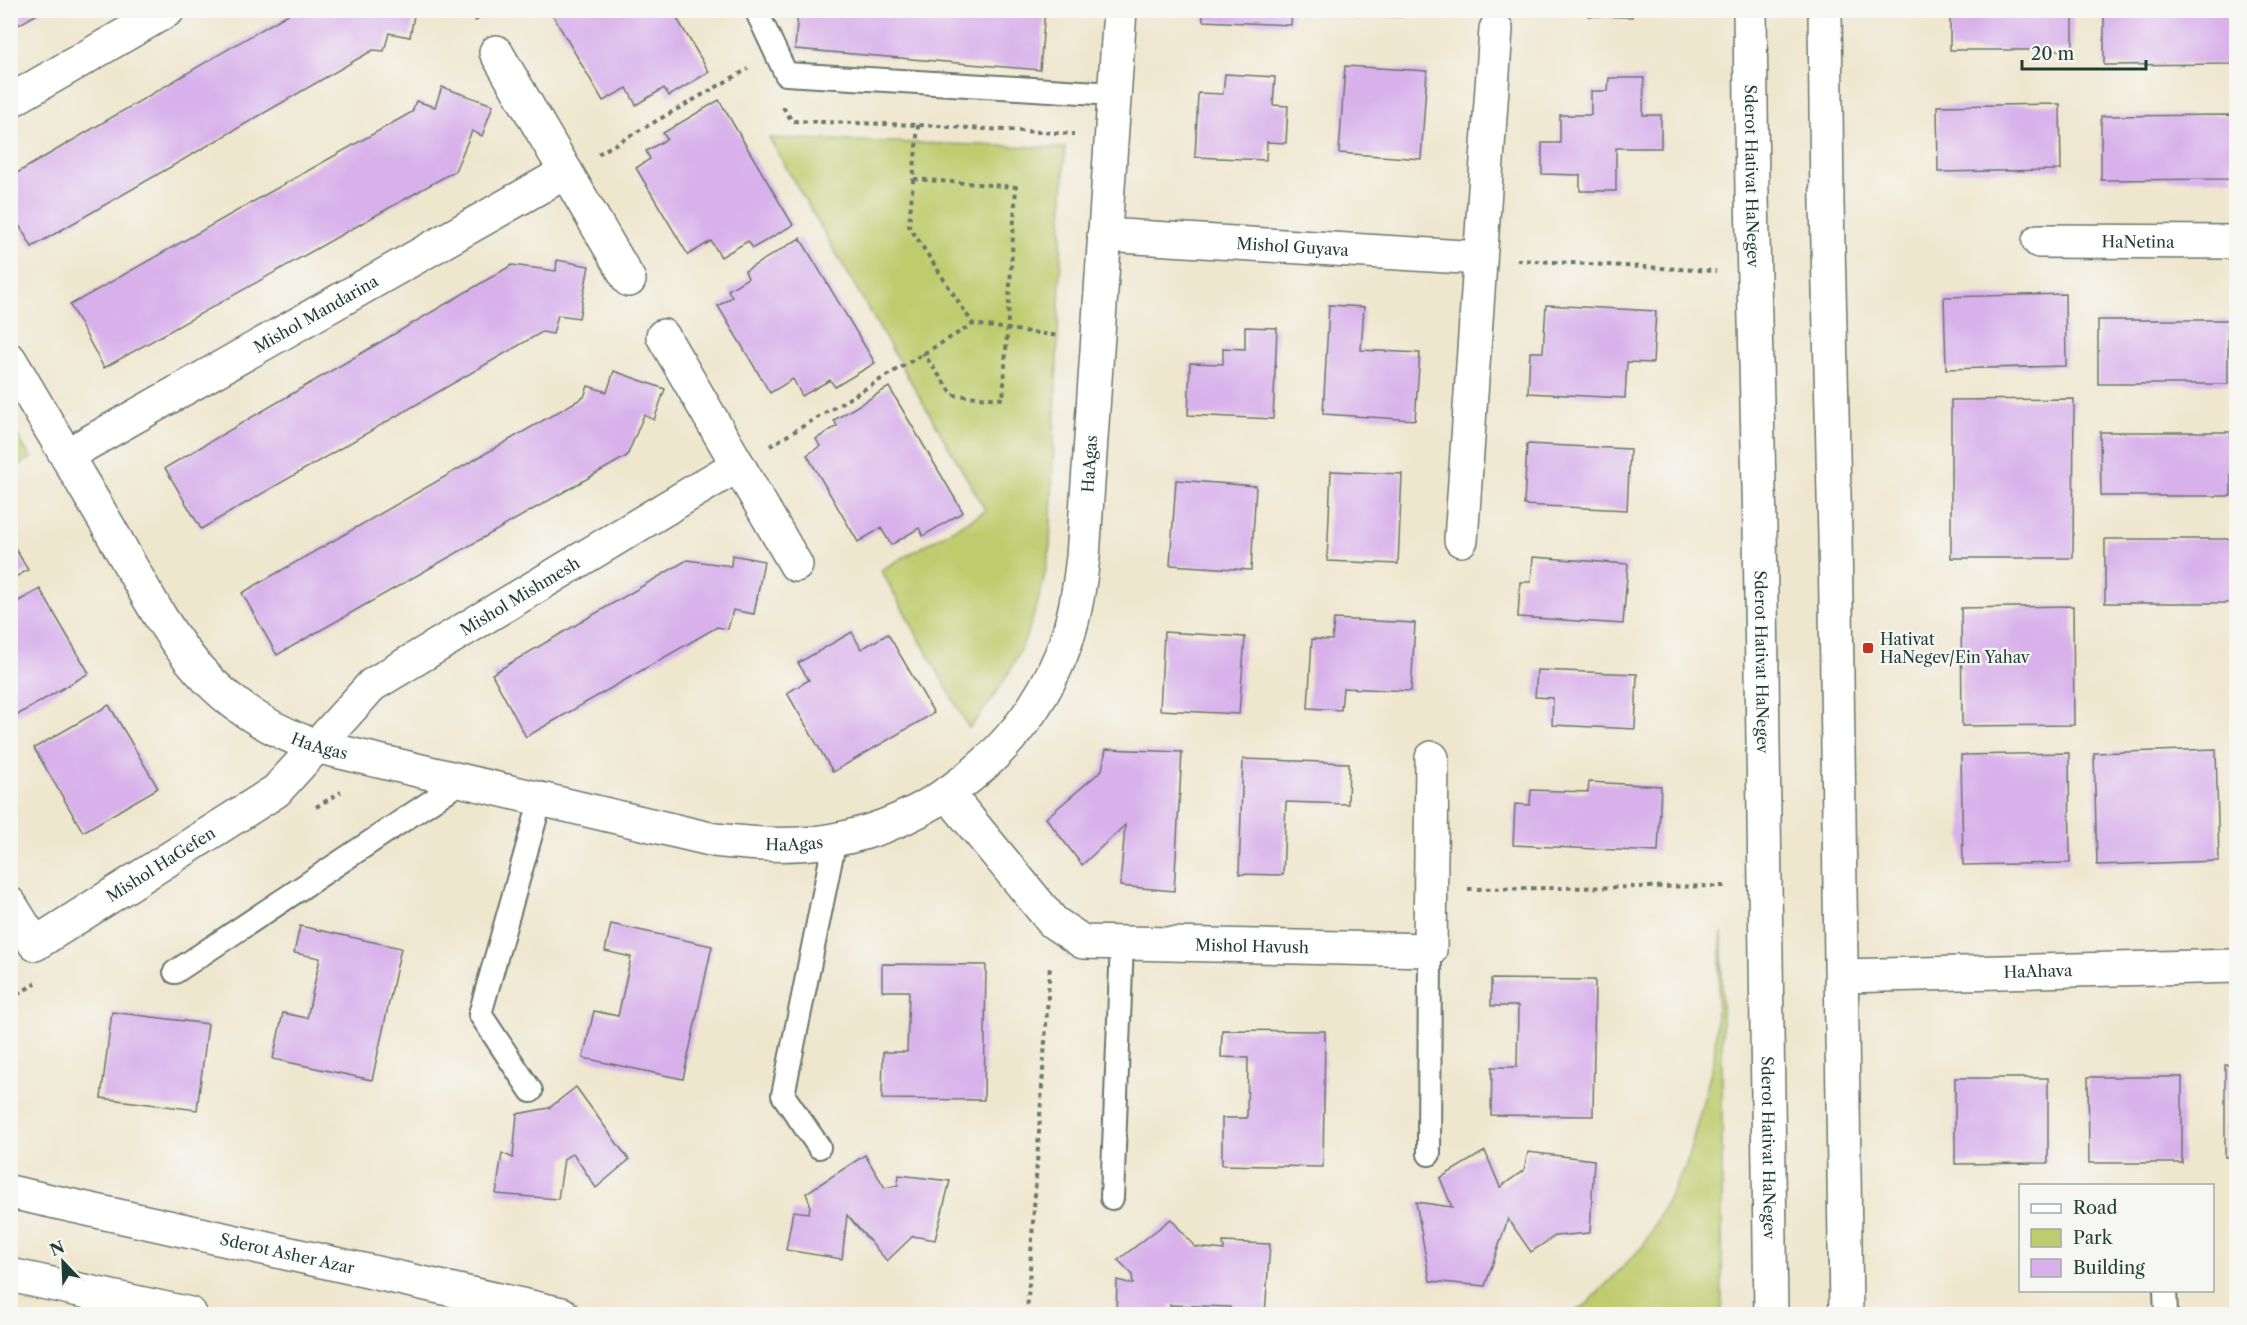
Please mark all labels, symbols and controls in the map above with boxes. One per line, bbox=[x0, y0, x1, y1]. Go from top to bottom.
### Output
scale bar bbox=[2022, 33, 2146, 71]
text: 20 m bbox=[2031, 43, 2075, 65]
street label: Sderot Hativat HaNegev bbox=[1741, 84, 1764, 268]
street label: HaNetina bbox=[2102, 231, 2175, 252]
street label: Mishol Guyava bbox=[1236, 233, 1350, 260]
street label: Mishol Mandarina bbox=[250, 270, 382, 357]
street label: HaAgas bbox=[1077, 434, 1101, 493]
street label: Mishol Mishmesh bbox=[456, 553, 583, 640]
street label: Sderot Hativat HaNegev bbox=[1751, 570, 1773, 754]
place label: Hativat HaNegev/Ein Yahav bbox=[1880, 629, 2030, 667]
marker: Hativat HaNegev/Ein Yahav bbox=[1861, 641, 1875, 655]
street label: HaAgas bbox=[288, 728, 350, 763]
street label: Mishol HaGefen bbox=[102, 822, 219, 906]
street label: HaAgas bbox=[765, 832, 824, 854]
street label: Mishol Havush bbox=[1195, 935, 1309, 957]
street label: HaAhava bbox=[2003, 960, 2073, 982]
street label: Sderot Hativat HaNegev bbox=[1757, 1056, 1780, 1240]
legend bbox=[2019, 1184, 2214, 1292]
text: Road bbox=[2073, 1197, 2118, 1219]
text: Park bbox=[2073, 1227, 2114, 1249]
street label: Sderot Asher Azar bbox=[218, 1229, 357, 1278]
north arrow bbox=[33, 1232, 93, 1292]
text: N bbox=[47, 1236, 68, 1260]
text: Building bbox=[2073, 1257, 2145, 1279]

